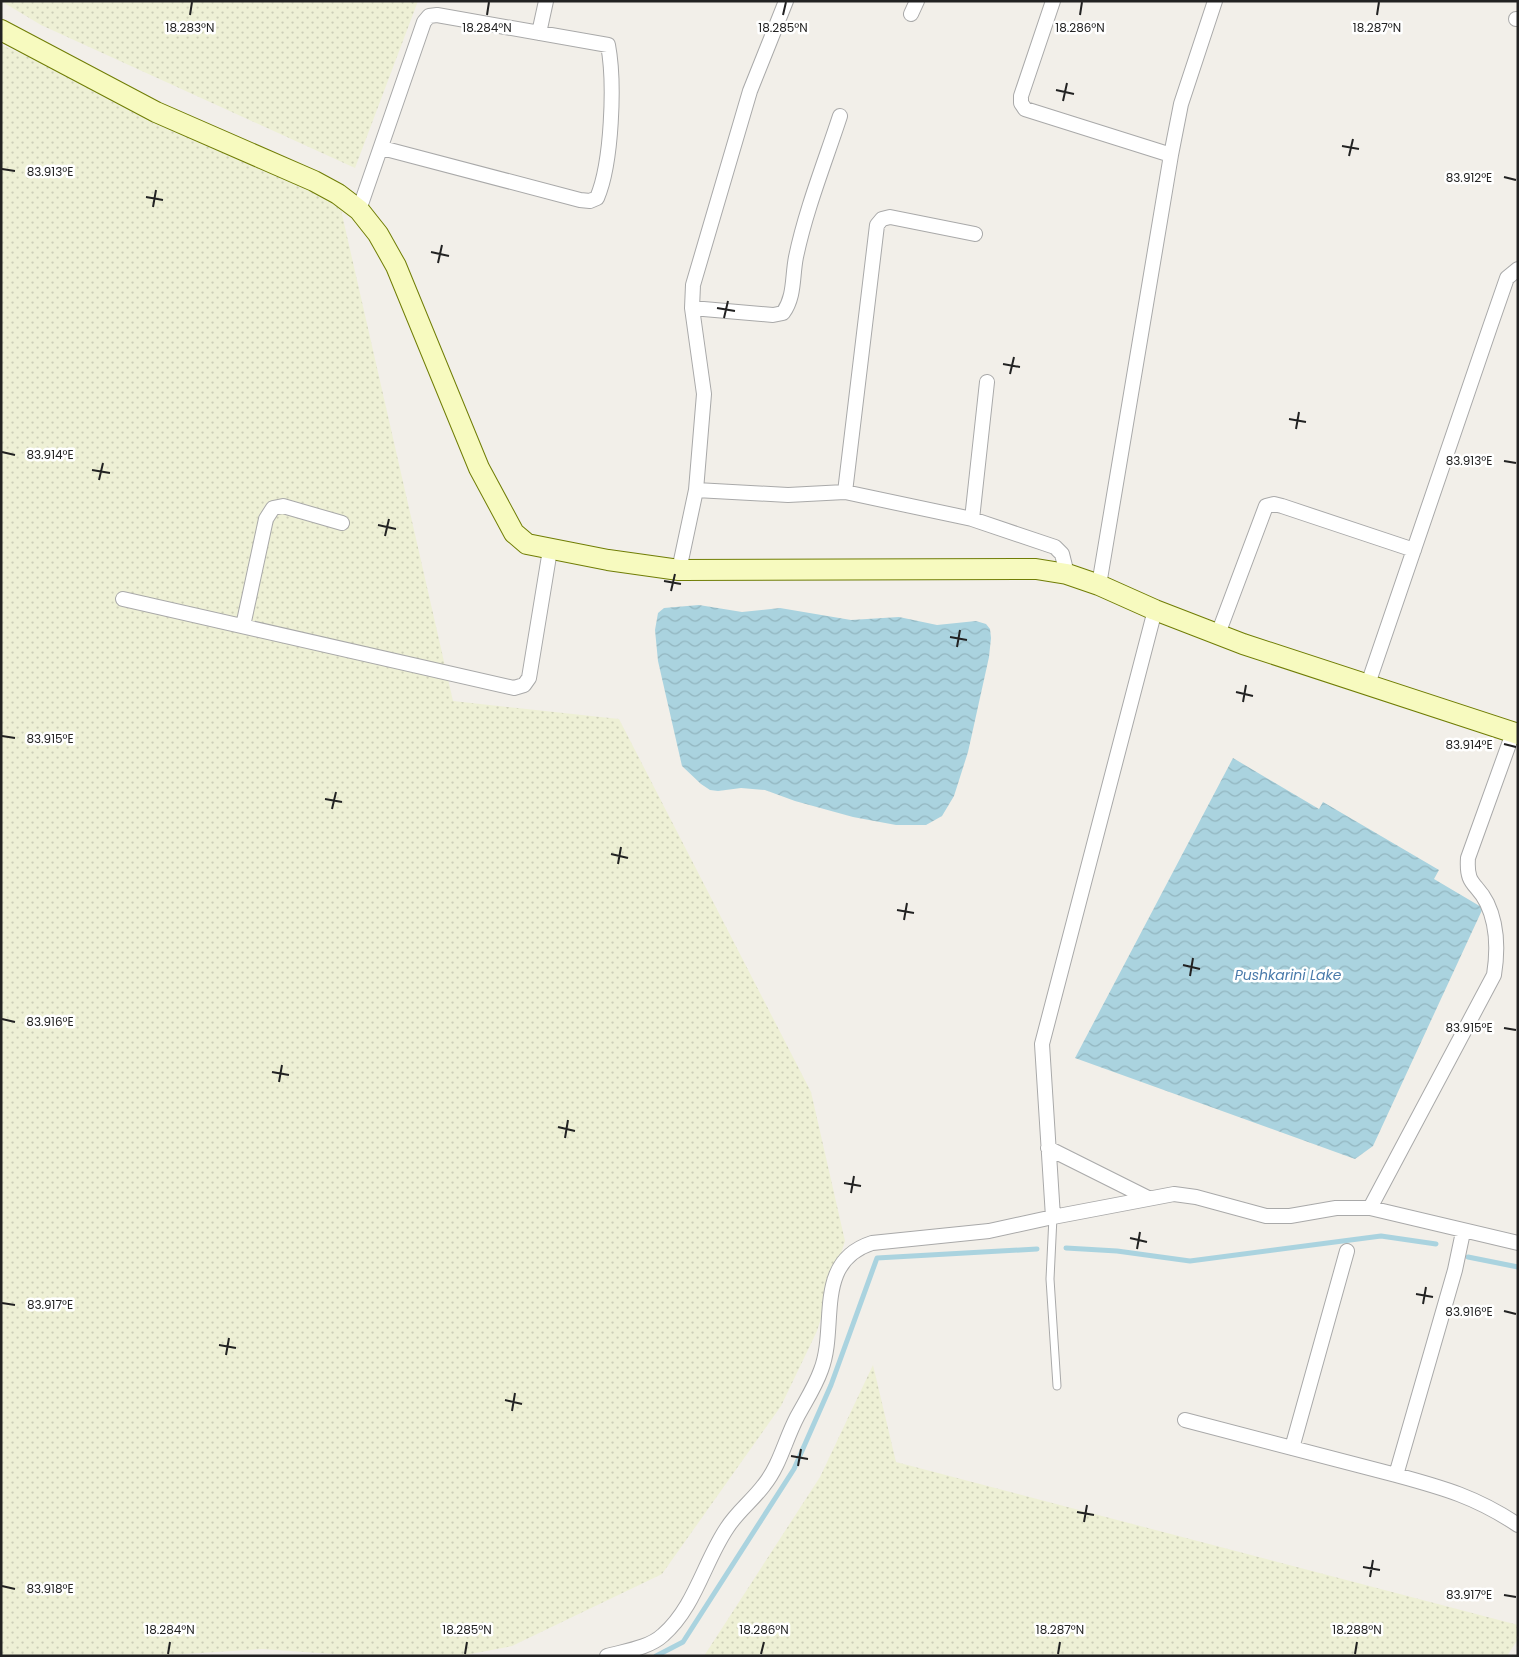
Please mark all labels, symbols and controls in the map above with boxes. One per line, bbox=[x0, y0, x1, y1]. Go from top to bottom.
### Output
text: 18.283°N bbox=[166, 19, 214, 36]
text: 18.284°N bbox=[462, 19, 512, 36]
text: 18.285°N bbox=[758, 19, 808, 36]
text: 18.286°N bbox=[1055, 19, 1105, 36]
text: 18.287°N bbox=[1353, 19, 1401, 36]
text: 83.913°E bbox=[27, 163, 73, 180]
text: 83.912°E bbox=[1446, 169, 1492, 186]
text: 83.914°E bbox=[26, 446, 74, 463]
text: 83.913°E bbox=[1446, 452, 1492, 469]
text: 83.915°E bbox=[26, 730, 74, 747]
text: 83.914°E bbox=[1445, 736, 1493, 753]
water label: Pushkarini Lake bbox=[1235, 965, 1342, 985]
text: 83.916°E bbox=[26, 1013, 74, 1030]
text: 83.915°E bbox=[1445, 1019, 1493, 1036]
text: 83.917°E bbox=[27, 1296, 73, 1313]
text: 83.916°E bbox=[1445, 1303, 1493, 1320]
text: 83.918°E bbox=[26, 1580, 74, 1597]
text: 83.917°E bbox=[1446, 1586, 1492, 1603]
text: 18.284°N bbox=[145, 1621, 195, 1638]
text: 18.285°N bbox=[442, 1621, 492, 1638]
text: 18.286°N bbox=[739, 1621, 789, 1638]
text: 18.287°N bbox=[1036, 1621, 1084, 1638]
text: 18.288°N bbox=[1332, 1621, 1382, 1638]

